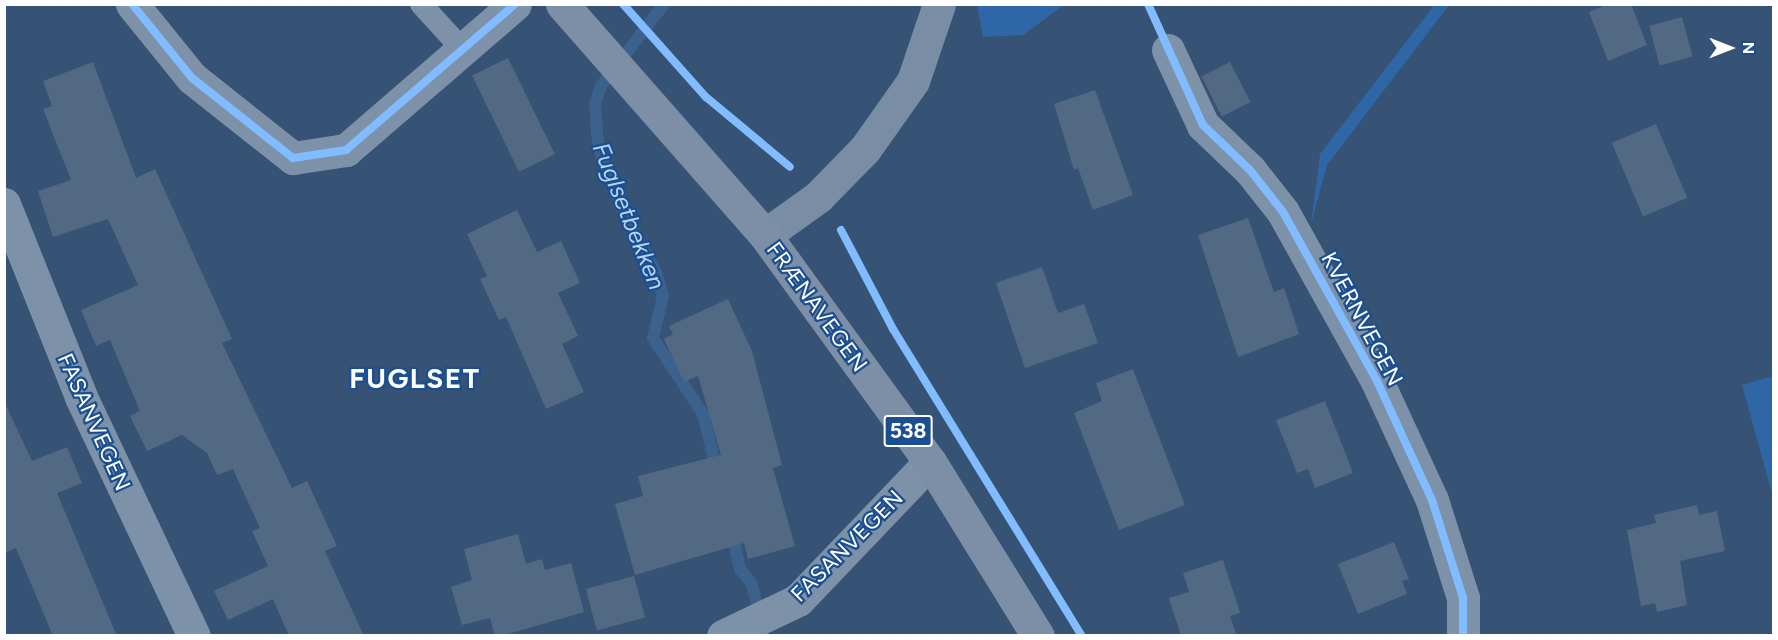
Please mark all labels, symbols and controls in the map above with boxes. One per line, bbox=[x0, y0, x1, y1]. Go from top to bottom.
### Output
north arrow bbox=[1700, 18, 1760, 78]
text: N bbox=[1739, 42, 1758, 54]
water label: Fuglsetbekken bbox=[586, 138, 672, 294]
street label: FRÆNAVEGEN bbox=[761, 237, 873, 377]
street label: KVERNVEGEN bbox=[1316, 248, 1408, 390]
street label: FASANVEGEN bbox=[52, 349, 136, 495]
district label: FUGLSET bbox=[349, 361, 481, 395]
road number: 538 bbox=[882, 413, 934, 449]
street label: FASANVEGEN bbox=[786, 485, 908, 607]

